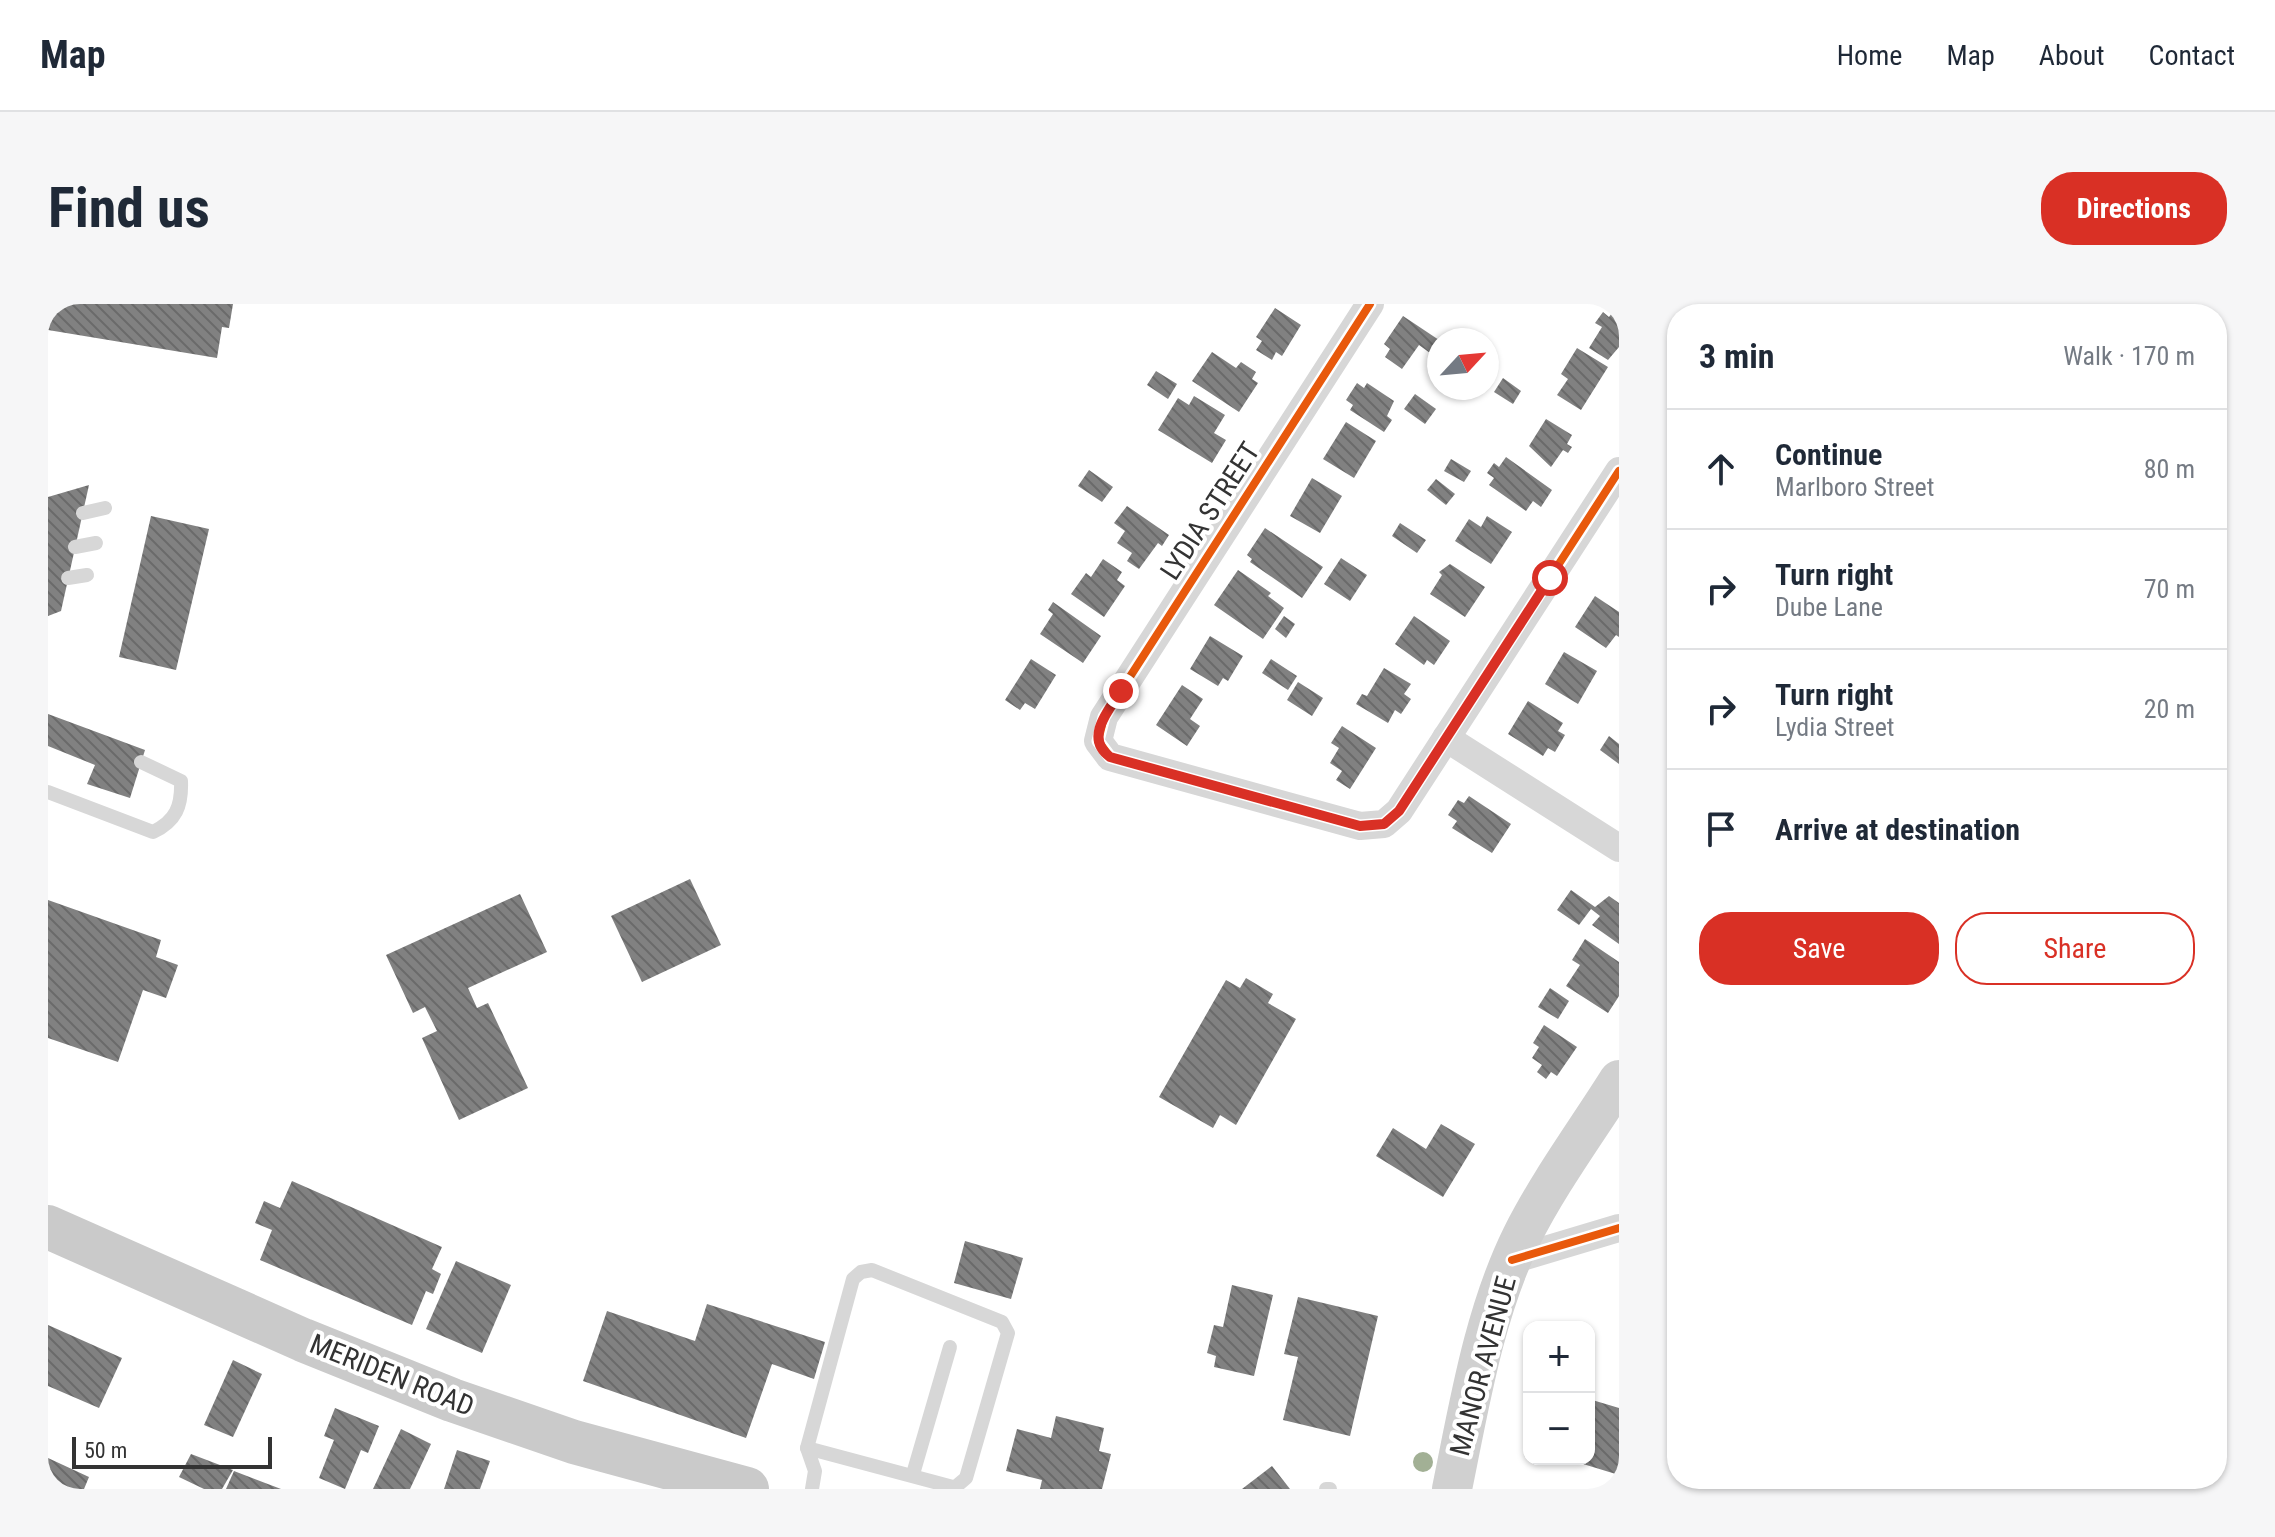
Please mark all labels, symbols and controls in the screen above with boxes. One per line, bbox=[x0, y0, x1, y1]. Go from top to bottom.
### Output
text: Map bbox=[40, 33, 106, 77]
text: Home bbox=[1837, 39, 1902, 72]
text: Map bbox=[1946, 39, 1995, 72]
text: About bbox=[2039, 39, 2105, 72]
text: Contact bbox=[2149, 39, 2235, 72]
button: Directions bbox=[2041, 172, 2227, 245]
text: Find us bbox=[48, 175, 210, 241]
north arrow bbox=[1427, 328, 1499, 400]
text: 3 min bbox=[1699, 336, 1775, 376]
text: Walk · 170 m bbox=[2063, 341, 2195, 371]
street label: LYDIA STREET bbox=[1153, 436, 1267, 586]
text: Continue bbox=[1775, 437, 1882, 472]
icon: ahead bbox=[1699, 447, 1743, 491]
text: 80 m bbox=[2144, 454, 2195, 484]
text: Marlboro Street bbox=[1775, 472, 1934, 502]
text: Turn right bbox=[1775, 557, 1893, 592]
route start bbox=[1532, 560, 1568, 596]
icon: right bbox=[1699, 567, 1743, 611]
text: 70 m bbox=[2144, 574, 2195, 604]
text: Dube Lane bbox=[1775, 592, 1883, 622]
route end bbox=[1103, 673, 1139, 709]
text: Turn right bbox=[1775, 677, 1893, 712]
icon: right bbox=[1699, 687, 1743, 731]
text: 20 m bbox=[2144, 694, 2195, 724]
text: Lydia Street bbox=[1775, 712, 1895, 742]
icon: arrive bbox=[1699, 807, 1743, 851]
text: Arrive at destination bbox=[1775, 812, 2020, 847]
button: Save bbox=[1699, 912, 1939, 985]
button: Share bbox=[1955, 912, 2195, 985]
street label: MANOR AVENUE bbox=[1443, 1273, 1523, 1459]
map controls bbox=[1523, 1321, 1595, 1465]
button: + bbox=[1523, 1321, 1595, 1393]
street label: MERIDEN ROAD bbox=[305, 1327, 479, 1423]
button: − bbox=[1523, 1393, 1595, 1465]
scale bar bbox=[72, 1433, 272, 1469]
text: 50 m bbox=[84, 1438, 127, 1463]

